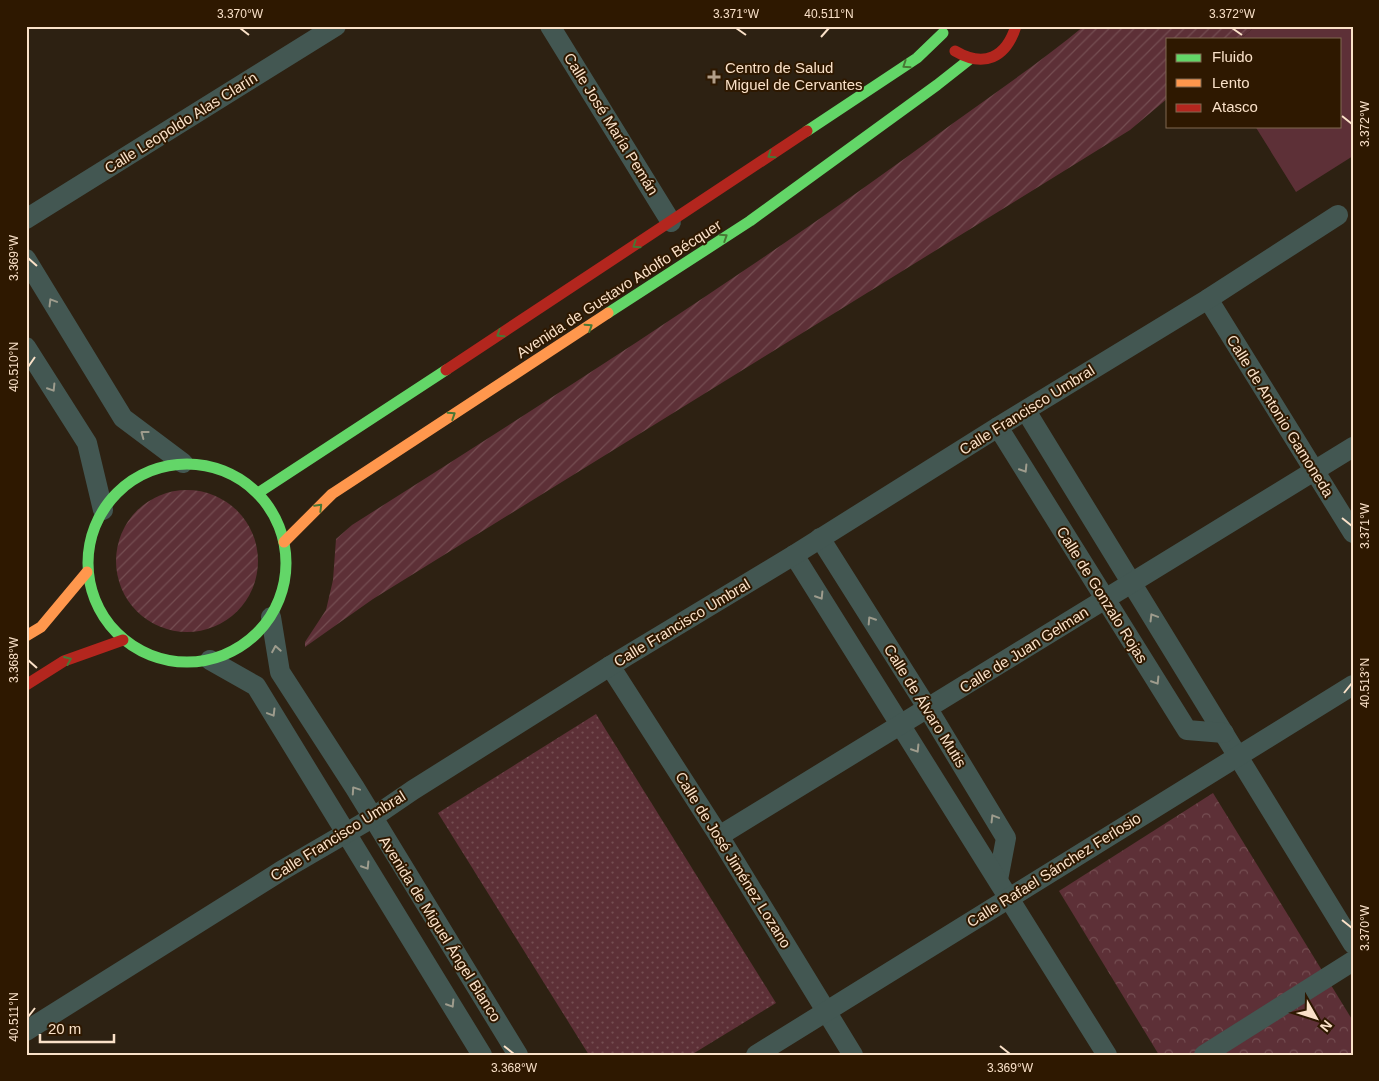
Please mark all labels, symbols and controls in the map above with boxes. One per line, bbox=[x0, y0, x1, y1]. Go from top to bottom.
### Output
text: 3.370°W bbox=[217, 7, 264, 21]
text: 3.371°W bbox=[713, 7, 760, 21]
text: 40.511°N bbox=[804, 7, 854, 21]
text: 3.372°W bbox=[1209, 7, 1256, 21]
legend bbox=[1166, 38, 1342, 128]
text: Fluido bbox=[1212, 48, 1253, 65]
street label: Calle José María Pemán bbox=[561, 50, 662, 198]
one-way arrow bbox=[902, 58, 911, 68]
place label: Centro de Salud Miguel de Cervantes bbox=[725, 59, 863, 93]
street label: Calle Leopoldo Alas Clarín bbox=[101, 69, 260, 177]
marker: Centro de Salud Miguel de Cervantes bbox=[707, 70, 721, 84]
text: Lento bbox=[1212, 74, 1250, 91]
text: Atasco bbox=[1212, 98, 1258, 115]
text: 3.372°W bbox=[1358, 100, 1372, 147]
one-way arrow bbox=[767, 149, 777, 158]
street label: Avenida de Gustavo Adolfo Bécquer bbox=[513, 216, 724, 361]
text: 3.369°W bbox=[7, 234, 21, 281]
one-way arrow bbox=[719, 234, 728, 244]
one-way arrow bbox=[632, 239, 641, 249]
one-way arrow bbox=[49, 298, 59, 307]
one-way arrow bbox=[583, 323, 592, 333]
one-way arrow bbox=[496, 328, 505, 338]
street label: Calle de Antonio Gamoneda bbox=[1223, 332, 1338, 500]
text: 40.510°N bbox=[7, 342, 21, 392]
street label: Calle Francisco Umbral bbox=[956, 361, 1097, 458]
one-way arrow bbox=[46, 382, 56, 391]
one-way arrow bbox=[447, 412, 456, 422]
one-way arrow bbox=[140, 431, 150, 440]
one-way arrow bbox=[1017, 463, 1027, 472]
text: 3.371°W bbox=[1358, 502, 1372, 549]
one-way arrow bbox=[313, 504, 322, 513]
street label: Calle de Gonzalo Rojas bbox=[1053, 523, 1151, 666]
street label: Calle Francisco Umbral bbox=[611, 575, 753, 670]
one-way arrow bbox=[814, 590, 823, 600]
street label: Calle de Juan Gelman bbox=[956, 603, 1091, 696]
one-way arrow bbox=[1150, 613, 1160, 622]
one-way arrow bbox=[868, 617, 878, 626]
text: 3.368°W bbox=[7, 636, 21, 683]
street label: Calle de Álvaro Mutis bbox=[881, 641, 970, 770]
one-way arrow bbox=[272, 645, 282, 654]
one-way arrow bbox=[63, 656, 72, 666]
text: 40.513°N bbox=[1358, 658, 1372, 708]
one-way arrow bbox=[1149, 676, 1159, 685]
one-way arrow bbox=[266, 707, 275, 716]
one-way arrow bbox=[909, 743, 919, 752]
street label: Calle de José Jiménez Lozano bbox=[672, 769, 795, 951]
one-way arrow bbox=[352, 786, 361, 795]
street label: Calle Francisco Umbral bbox=[267, 787, 408, 884]
street label: Calle Rafael Sánchez Ferlosio bbox=[964, 809, 1144, 930]
one-way arrow bbox=[990, 815, 1000, 824]
street label: Avenida de Miguel Ángel Blanco bbox=[376, 833, 505, 1025]
one-way arrow bbox=[360, 861, 369, 870]
text: 3.370°W bbox=[1358, 904, 1372, 951]
text: 40.511°N bbox=[7, 992, 21, 1042]
north arrow bbox=[1292, 994, 1342, 1044]
one-way arrow bbox=[445, 999, 455, 1008]
scale bar bbox=[40, 1011, 114, 1043]
text: N bbox=[1317, 1017, 1336, 1035]
text: 20 m bbox=[48, 1020, 81, 1037]
text: 3.368°W bbox=[491, 1061, 538, 1075]
text: 3.369°W bbox=[987, 1061, 1034, 1075]

